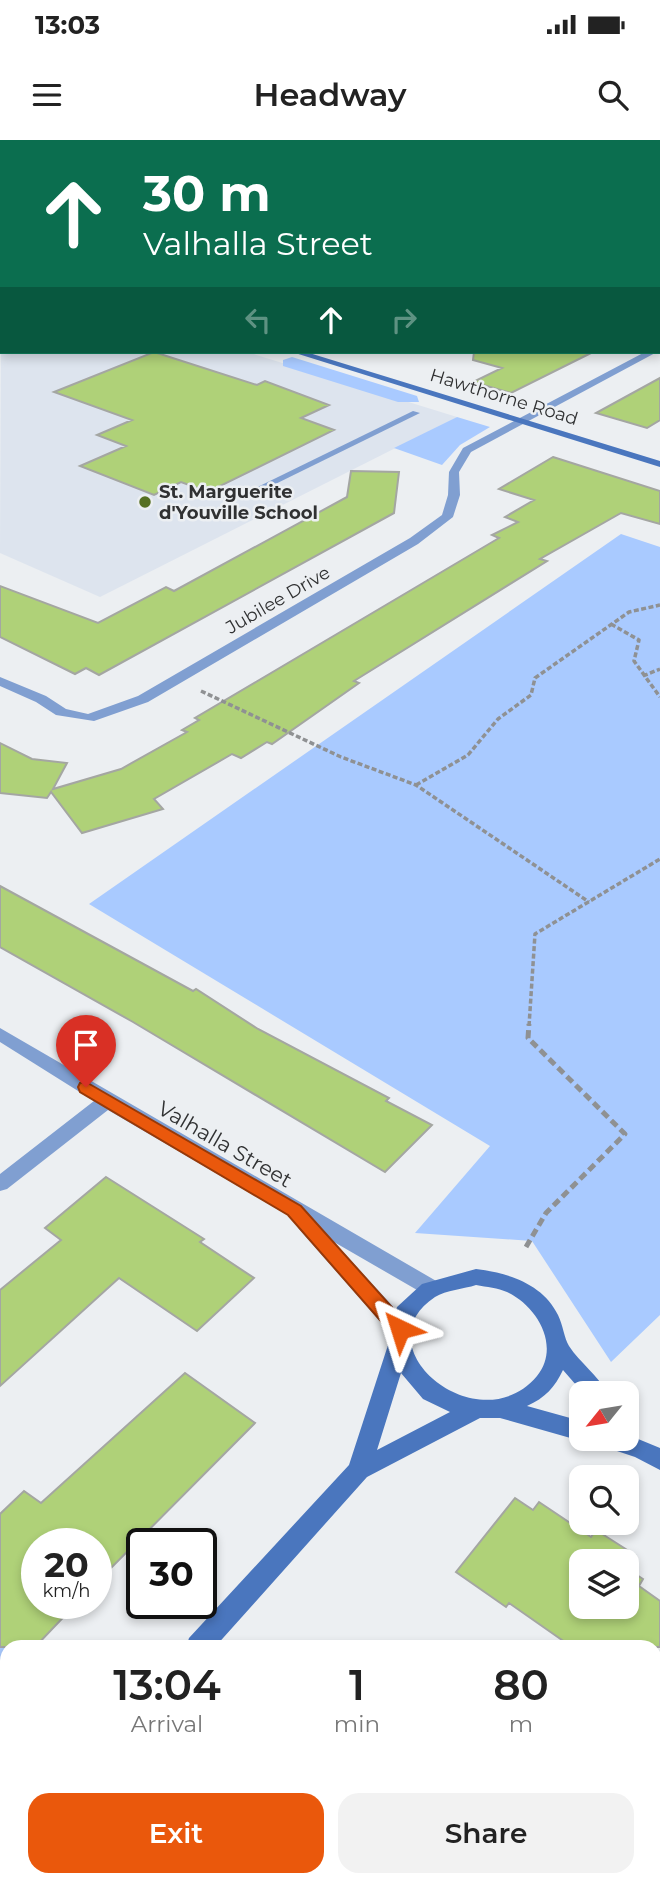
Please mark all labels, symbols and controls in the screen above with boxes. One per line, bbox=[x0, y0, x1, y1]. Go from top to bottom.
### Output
text: 13:03 bbox=[35, 9, 100, 41]
text: Headway bbox=[254, 75, 406, 114]
icon: menu bbox=[28, 76, 66, 114]
icon: search bbox=[594, 76, 632, 114]
text: 30 m bbox=[143, 164, 271, 223]
icon: ahead bbox=[28, 168, 119, 259]
text: Valhalla Street bbox=[143, 224, 373, 263]
icon: left bbox=[239, 301, 277, 339]
icon: ahead bbox=[312, 301, 350, 339]
icon: right bbox=[385, 301, 423, 339]
street label: Hawthorne Road bbox=[427, 364, 581, 430]
place label: St. Marguerite d'Youville School bbox=[159, 481, 318, 524]
marker: St. Marguerite d'Youville School bbox=[137, 494, 153, 510]
street label: Jubilee Drive bbox=[221, 561, 334, 639]
pin bbox=[56, 1015, 116, 1087]
icon: arrive bbox=[67, 1026, 105, 1064]
street label: Valhalla Street bbox=[153, 1095, 297, 1193]
position arrow bbox=[363, 1292, 437, 1366]
north arrow bbox=[569, 1381, 639, 1451]
map controls bbox=[569, 1381, 639, 1619]
button: search bbox=[569, 1465, 639, 1535]
speed limit sign: 30 bbox=[126, 1528, 217, 1619]
text: 20 bbox=[44, 1543, 89, 1586]
button: layers bbox=[569, 1549, 639, 1619]
text: km/h bbox=[42, 1580, 91, 1602]
text: 13:04 bbox=[113, 1659, 221, 1711]
text: 1 bbox=[349, 1659, 365, 1711]
text: 80 bbox=[493, 1659, 549, 1711]
text: Arrival bbox=[131, 1710, 203, 1738]
text: min bbox=[334, 1710, 380, 1738]
text: m bbox=[509, 1710, 533, 1738]
button: Exit bbox=[28, 1793, 324, 1873]
button: Share bbox=[338, 1793, 634, 1873]

